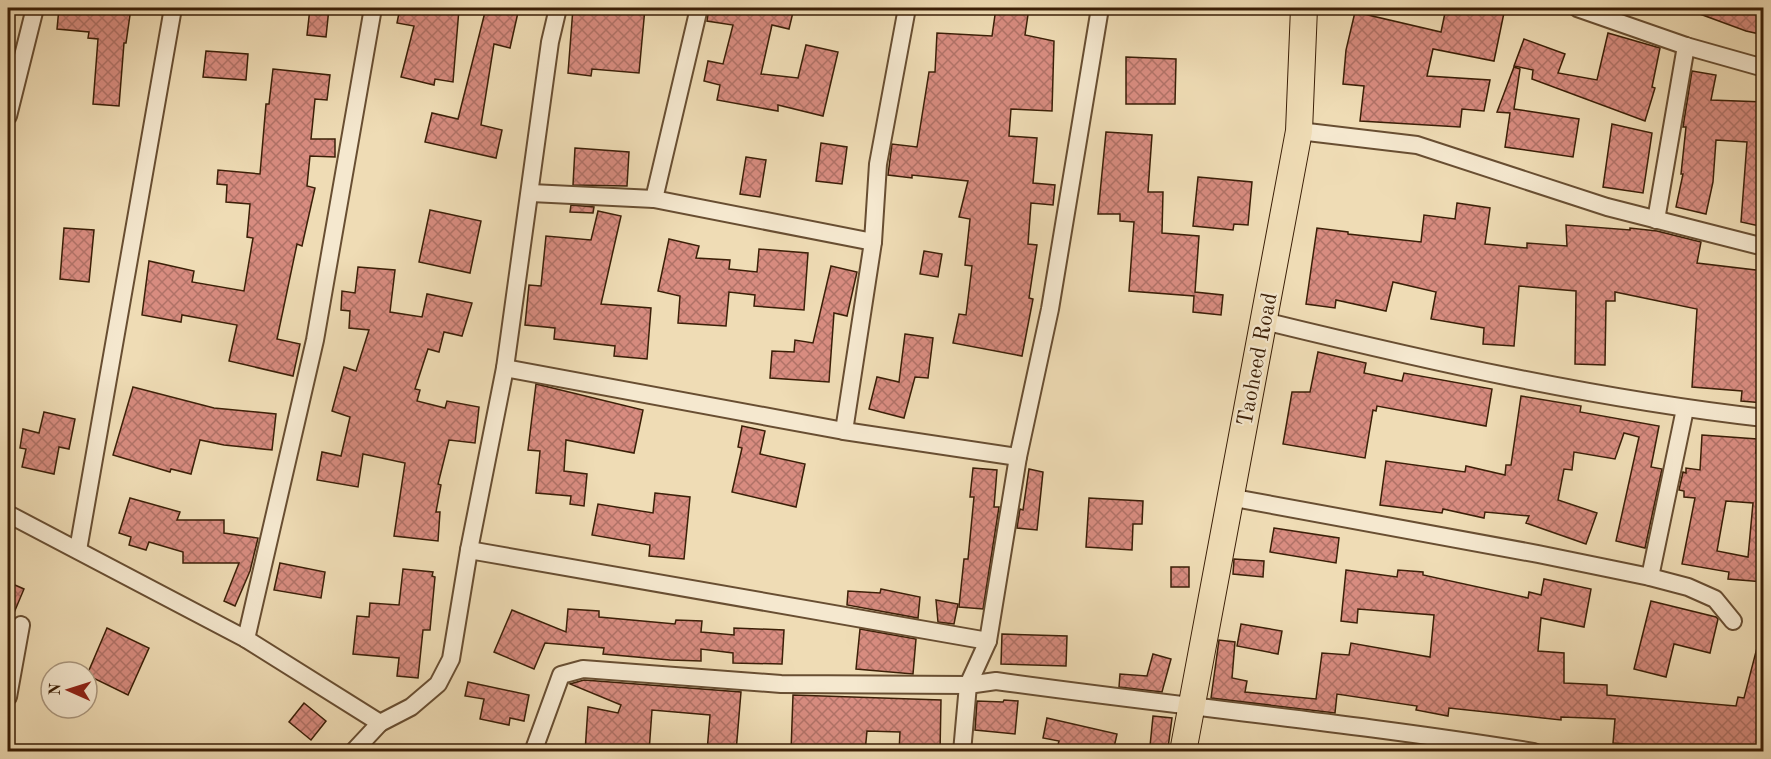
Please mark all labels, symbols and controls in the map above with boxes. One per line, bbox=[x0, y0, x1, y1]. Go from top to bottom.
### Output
street label: Taoheed Road bbox=[1234, 291, 1282, 428]
north arrow bbox=[39, 660, 99, 720]
text: N bbox=[48, 682, 64, 696]

